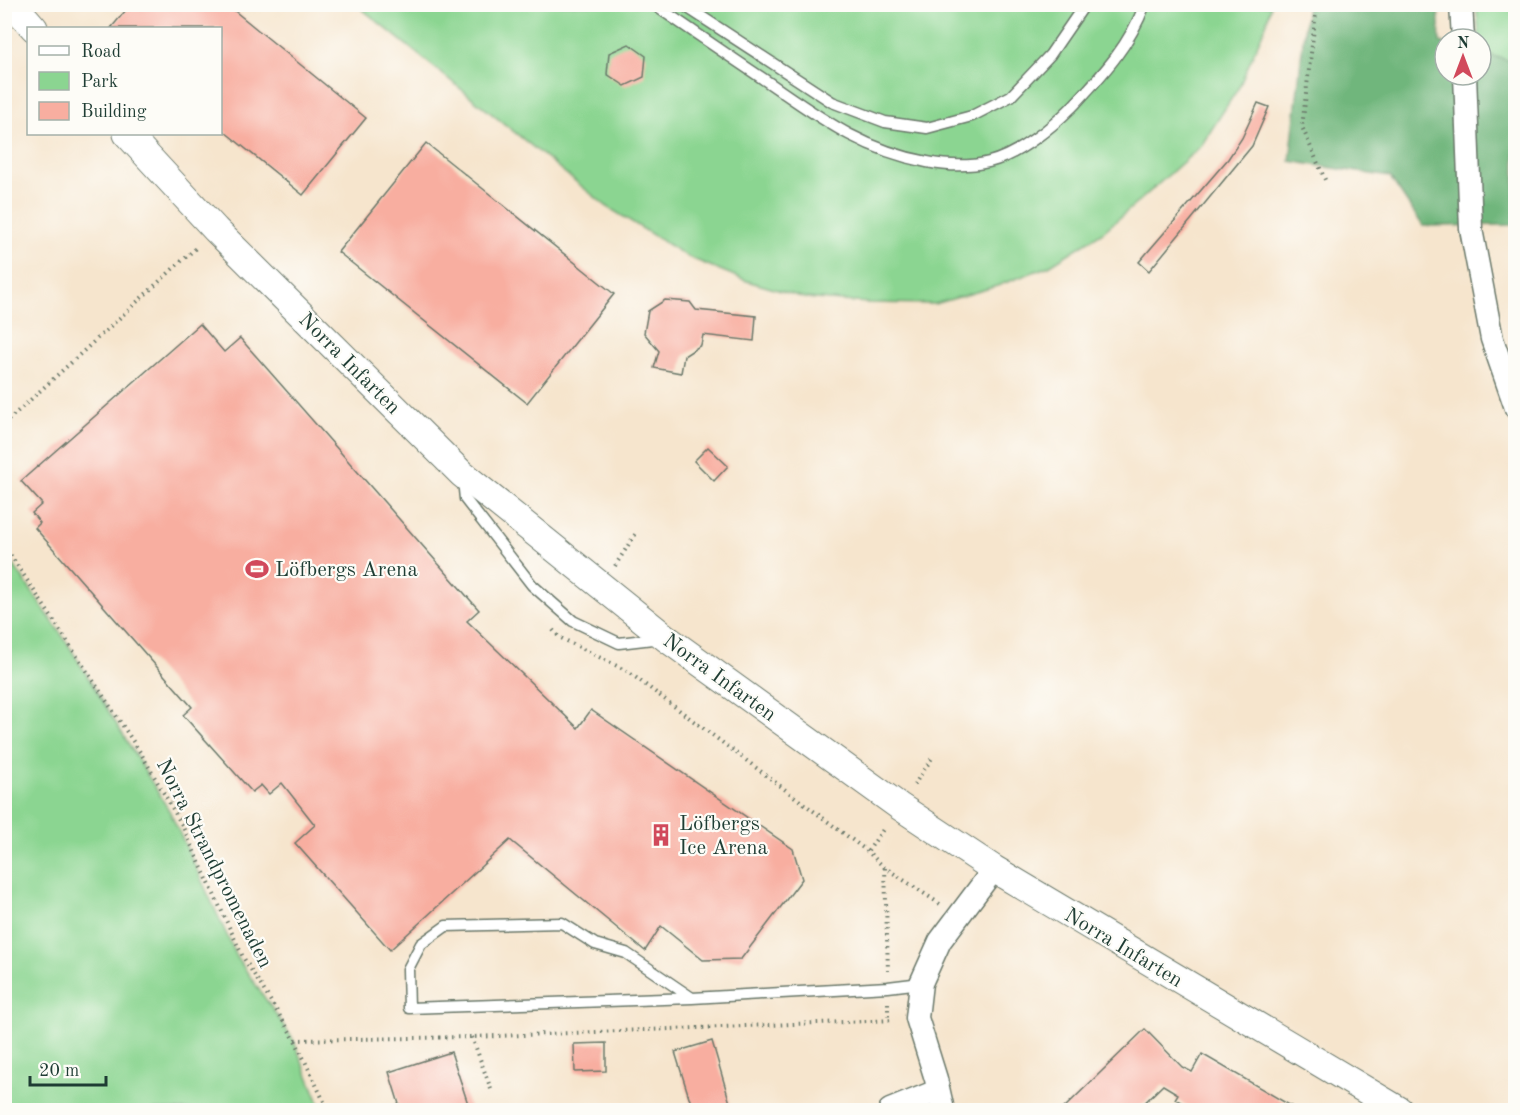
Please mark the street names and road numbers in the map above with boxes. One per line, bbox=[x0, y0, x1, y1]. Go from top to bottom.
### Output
street label: Norra Infarten bbox=[294, 309, 404, 419]
street label: Norra Infarten bbox=[659, 630, 779, 726]
street label: Norra Strandpromenaden bbox=[152, 756, 276, 972]
street label: Norra Infarten bbox=[1060, 905, 1186, 992]

